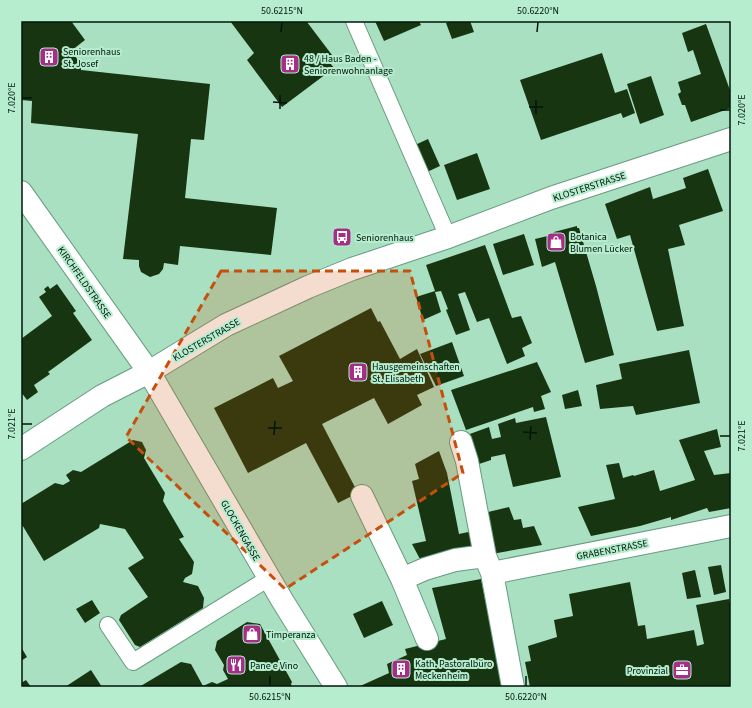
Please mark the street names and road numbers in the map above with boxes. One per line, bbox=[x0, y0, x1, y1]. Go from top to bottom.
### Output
street label: KLOSTERSTRASSE bbox=[551, 169, 627, 205]
street label: KIRCHFELDSTRASSE bbox=[54, 244, 114, 321]
street label: KLOSTERSTRASSE bbox=[170, 315, 243, 365]
street label: GLOCKENGASSE bbox=[217, 498, 263, 563]
street label: GRABENSTRASSE bbox=[575, 536, 649, 564]

